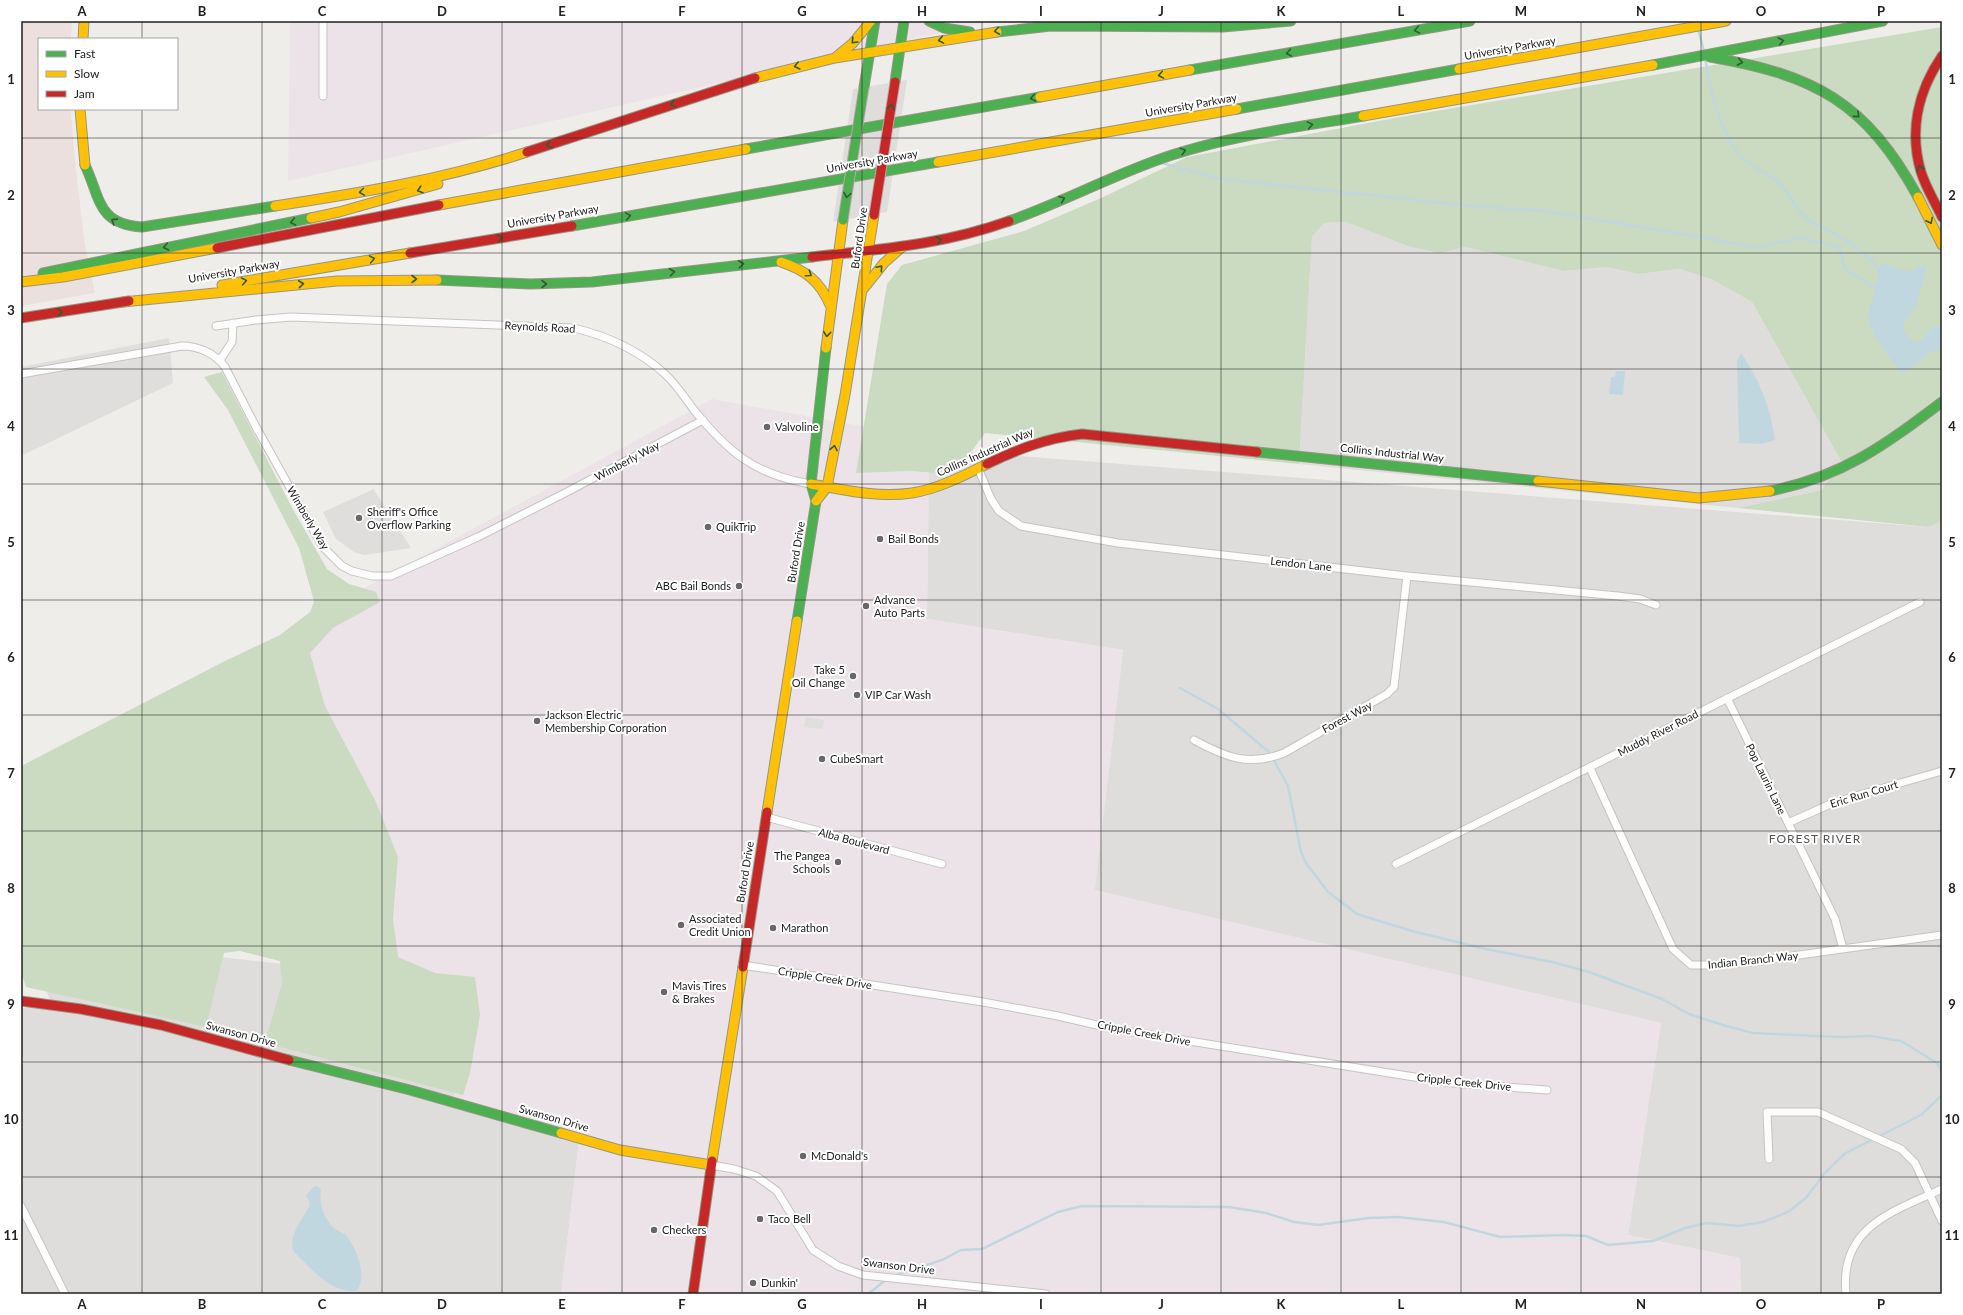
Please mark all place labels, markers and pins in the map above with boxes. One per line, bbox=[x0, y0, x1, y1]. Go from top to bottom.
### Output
place label: Valvoline bbox=[775, 420, 819, 433]
marker: Valvoline bbox=[762, 422, 772, 432]
place label: Sheriff's Office Overflow Parking bbox=[367, 505, 451, 531]
marker: Sheriff's Office Overflow Parking bbox=[354, 513, 364, 523]
place label: QuikTrip bbox=[716, 520, 756, 533]
marker: QuikTrip bbox=[703, 522, 713, 532]
place label: Bail Bonds bbox=[888, 532, 939, 545]
marker: Bail Bonds bbox=[875, 534, 885, 544]
place label: ABC Bail Bonds bbox=[655, 579, 731, 592]
marker: ABC Bail Bonds bbox=[734, 581, 744, 591]
place label: Advance Auto Parts bbox=[874, 593, 925, 619]
marker: Advance Auto Parts bbox=[861, 601, 871, 611]
place label: Take 5 Oil Change bbox=[792, 663, 845, 689]
marker: Take 5 Oil Change bbox=[848, 671, 858, 681]
place label: VIP Car Wash bbox=[865, 688, 931, 701]
marker: VIP Car Wash bbox=[852, 690, 862, 700]
place label: Jackson Electric Membership Corporation bbox=[545, 708, 667, 734]
marker: Jackson Electric Membership Corporation bbox=[532, 716, 542, 726]
place label: CubeSmart bbox=[830, 752, 884, 765]
marker: CubeSmart bbox=[817, 754, 827, 764]
place label: The Pangea Schools bbox=[774, 849, 830, 875]
marker: The Pangea Schools bbox=[833, 857, 843, 867]
place label: Associated Credit Union bbox=[689, 912, 751, 938]
marker: Associated Credit Union bbox=[676, 920, 686, 930]
place label: Marathon bbox=[781, 921, 828, 934]
marker: Marathon bbox=[768, 923, 778, 933]
place label: Mavis Tires & Brakes bbox=[672, 979, 727, 1005]
marker: Mavis Tires & Brakes bbox=[659, 987, 669, 997]
place label: McDonald's bbox=[811, 1149, 868, 1162]
marker: McDonald's bbox=[798, 1151, 808, 1161]
place label: Taco Bell bbox=[768, 1212, 811, 1225]
marker: Taco Bell bbox=[755, 1214, 765, 1224]
place label: Checkers bbox=[662, 1223, 707, 1236]
marker: Checkers bbox=[649, 1225, 659, 1235]
place label: Dunkin' bbox=[761, 1276, 798, 1289]
marker: Dunkin' bbox=[748, 1278, 758, 1288]

